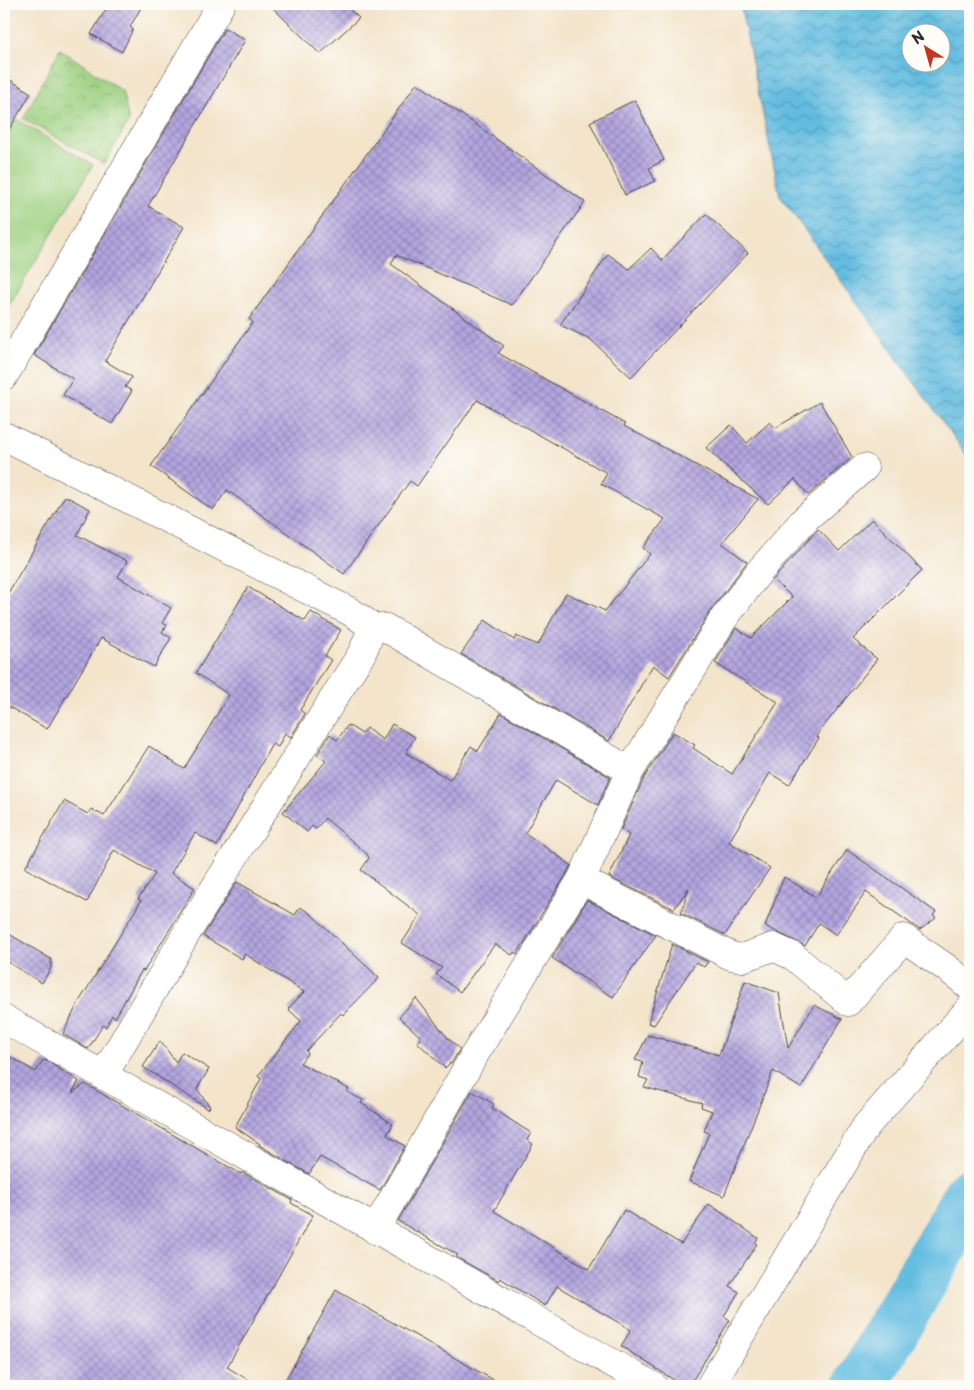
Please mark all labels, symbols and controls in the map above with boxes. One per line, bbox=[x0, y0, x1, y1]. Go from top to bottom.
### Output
north arrow bbox=[902, 22, 952, 72]
text: N bbox=[907, 25, 929, 49]

